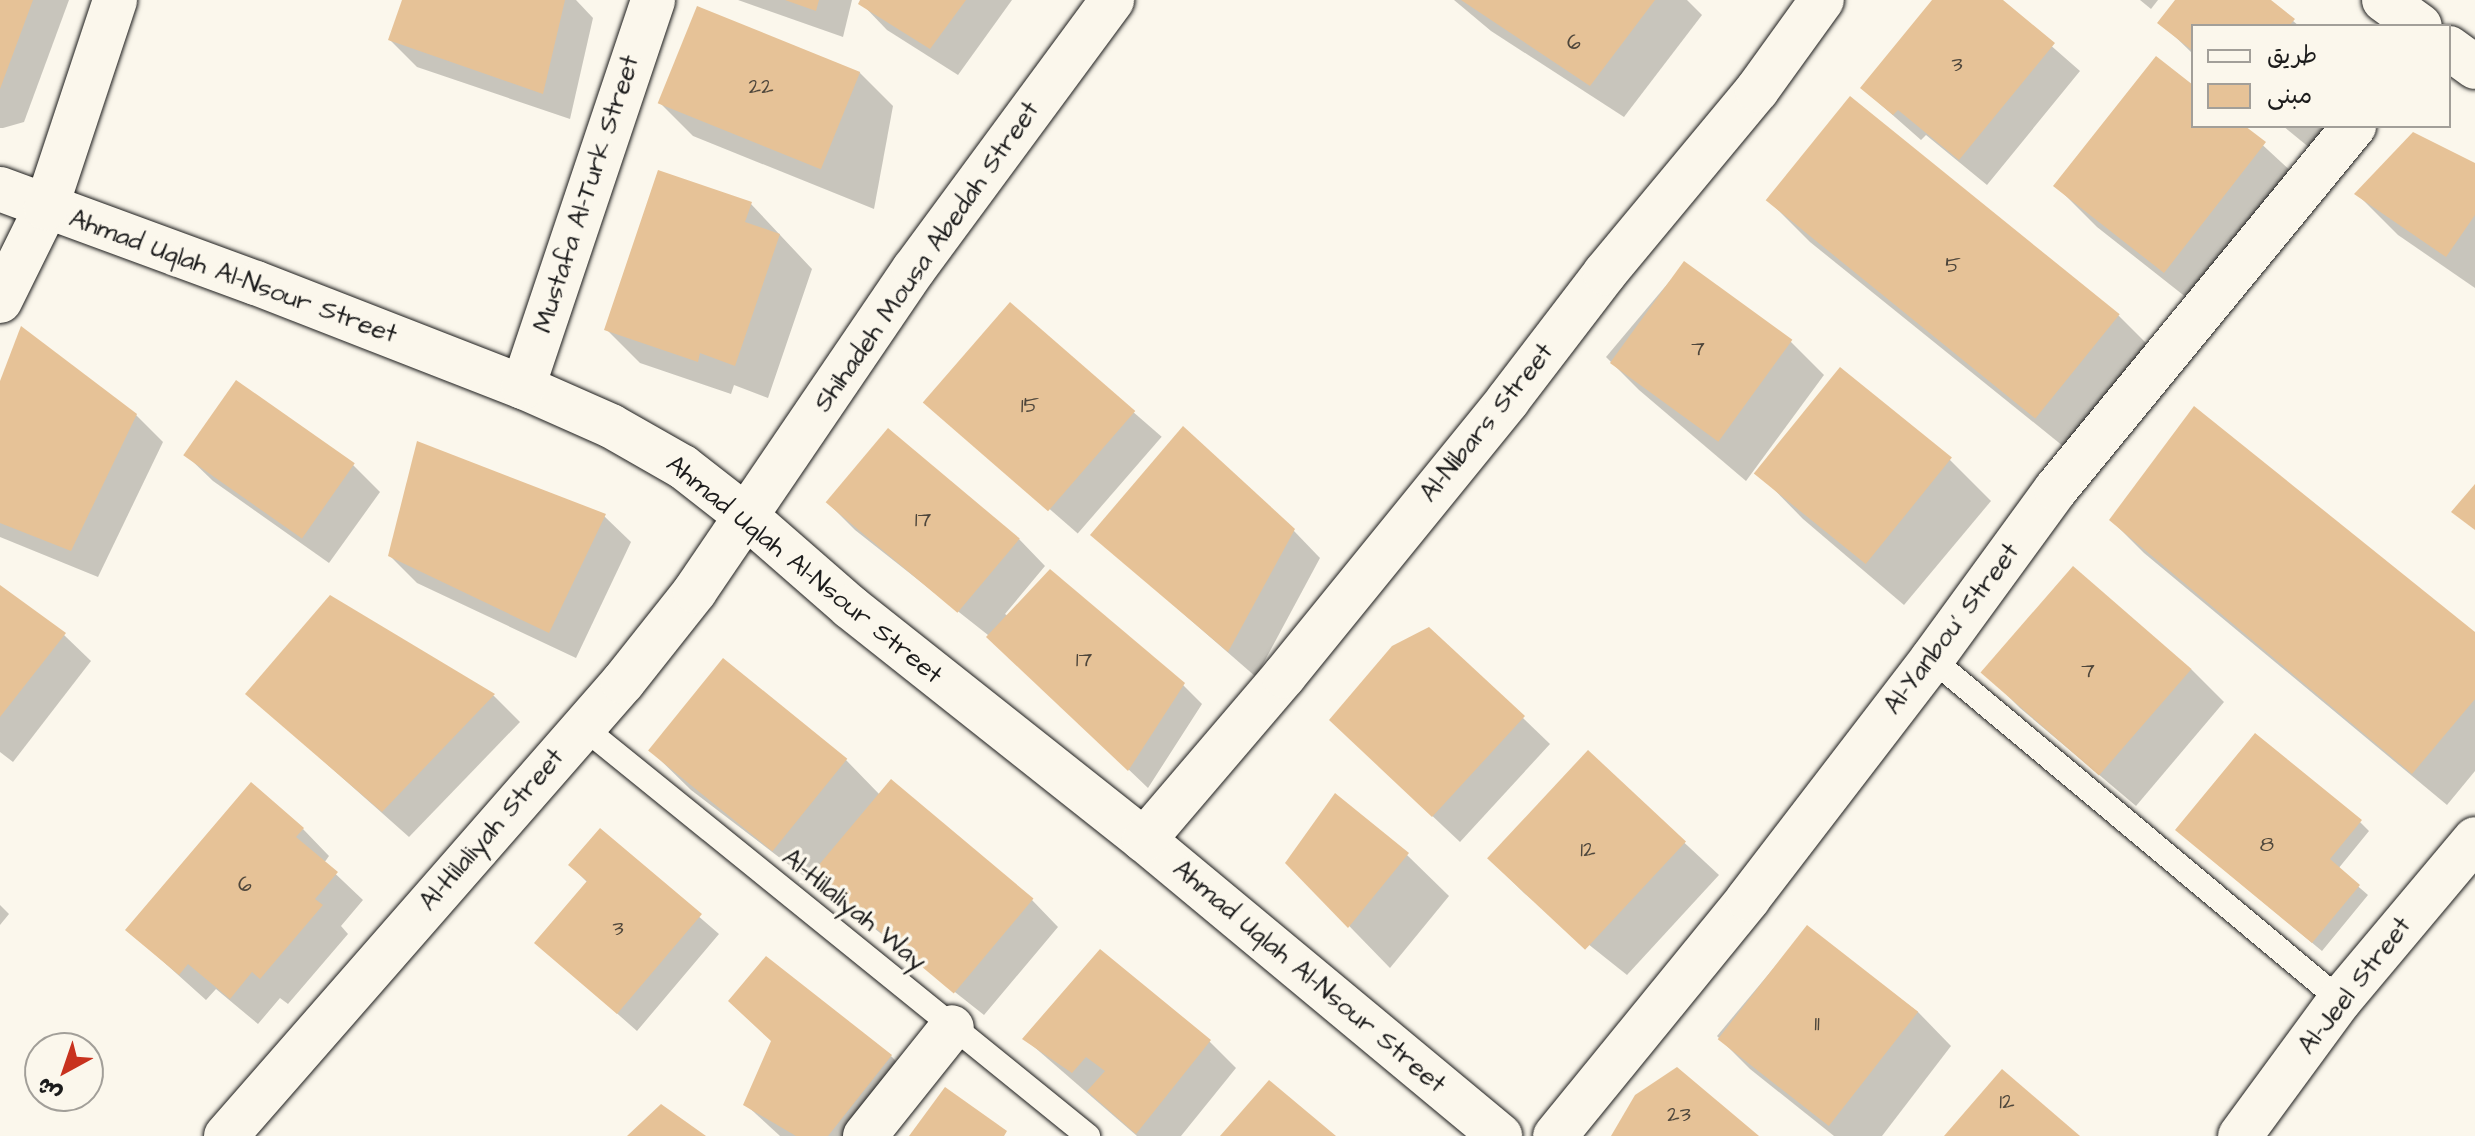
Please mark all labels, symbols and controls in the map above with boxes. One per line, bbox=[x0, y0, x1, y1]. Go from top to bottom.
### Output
legend bbox=[2191, 24, 2451, 128]
house number: 6 bbox=[1567, 30, 1581, 56]
text: طريق bbox=[2267, 39, 2317, 73]
street label: Mustafa Al-Turk Street bbox=[527, 51, 647, 337]
house number: 3 bbox=[1951, 52, 1963, 78]
house number: 22 bbox=[748, 74, 774, 100]
text: مبنى bbox=[2267, 79, 2312, 113]
street label: Shihadeh Mousa Abedah Street bbox=[808, 96, 1046, 418]
street label: Ahmad Uqlah Al-Nsour Street bbox=[65, 203, 401, 351]
house number: 5 bbox=[1945, 253, 1961, 279]
house number: 7 bbox=[1691, 336, 1705, 362]
street label: Al-Nibars Street bbox=[1414, 337, 1560, 509]
house number: 15 bbox=[1021, 393, 1039, 419]
street label: Ahmad Uqlah Al-Nsour Street bbox=[660, 449, 948, 691]
house number: 17 bbox=[915, 507, 931, 533]
street label: Al-Yanbou' Street bbox=[1877, 537, 2027, 721]
house number: 17 bbox=[1076, 647, 1092, 673]
house number: 7 bbox=[2081, 658, 2095, 684]
street label: Al-Hilaliyah Street bbox=[413, 742, 571, 918]
house number: 8 bbox=[2260, 832, 2274, 858]
house number: 12 bbox=[1580, 837, 1596, 863]
street label: Al-Hilaliyah Way bbox=[776, 842, 932, 978]
street label: Ahmad Uqlah Al-Nsour Street bbox=[1166, 854, 1452, 1100]
house number: 6 bbox=[238, 872, 252, 898]
street label: Al-Jeel Street bbox=[2292, 911, 2418, 1061]
house number: 3 bbox=[612, 916, 624, 942]
house number: 11 bbox=[1814, 1011, 1820, 1037]
north arrow bbox=[24, 1032, 104, 1112]
text: ش bbox=[30, 1070, 69, 1109]
house number: 12 bbox=[1999, 1089, 2015, 1115]
house number: 23 bbox=[1667, 1102, 1691, 1128]

